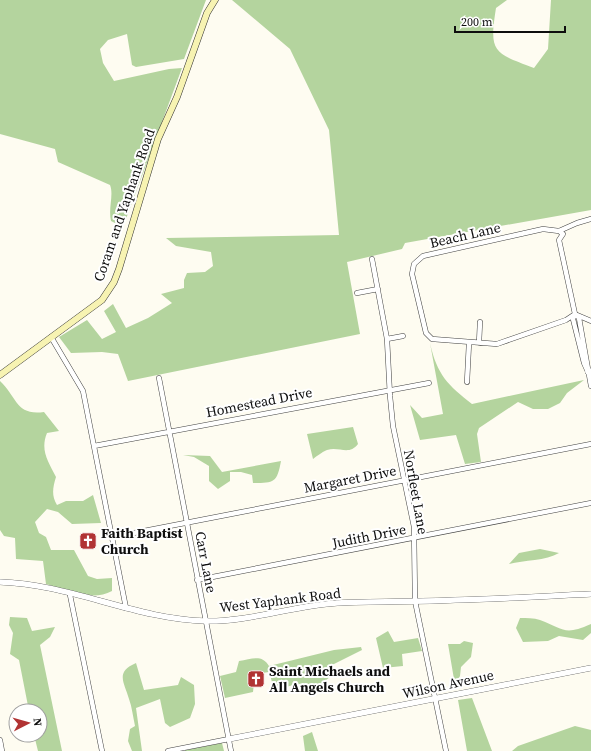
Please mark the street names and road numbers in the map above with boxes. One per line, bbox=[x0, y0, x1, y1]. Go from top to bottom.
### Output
street label: Coram and Yaphank Road bbox=[88, 126, 160, 284]
street label: Beach Lane bbox=[428, 217, 502, 253]
street label: Homestead Drive bbox=[204, 382, 314, 422]
street label: Norfleet Lane bbox=[399, 448, 433, 536]
street label: Margaret Drive bbox=[302, 460, 398, 498]
street label: Judith Drive bbox=[329, 519, 408, 553]
street label: Carr Lane bbox=[190, 530, 222, 594]
street label: West Yaphank Road bbox=[218, 583, 342, 617]
street label: Wilson Avenue bbox=[400, 665, 496, 703]

